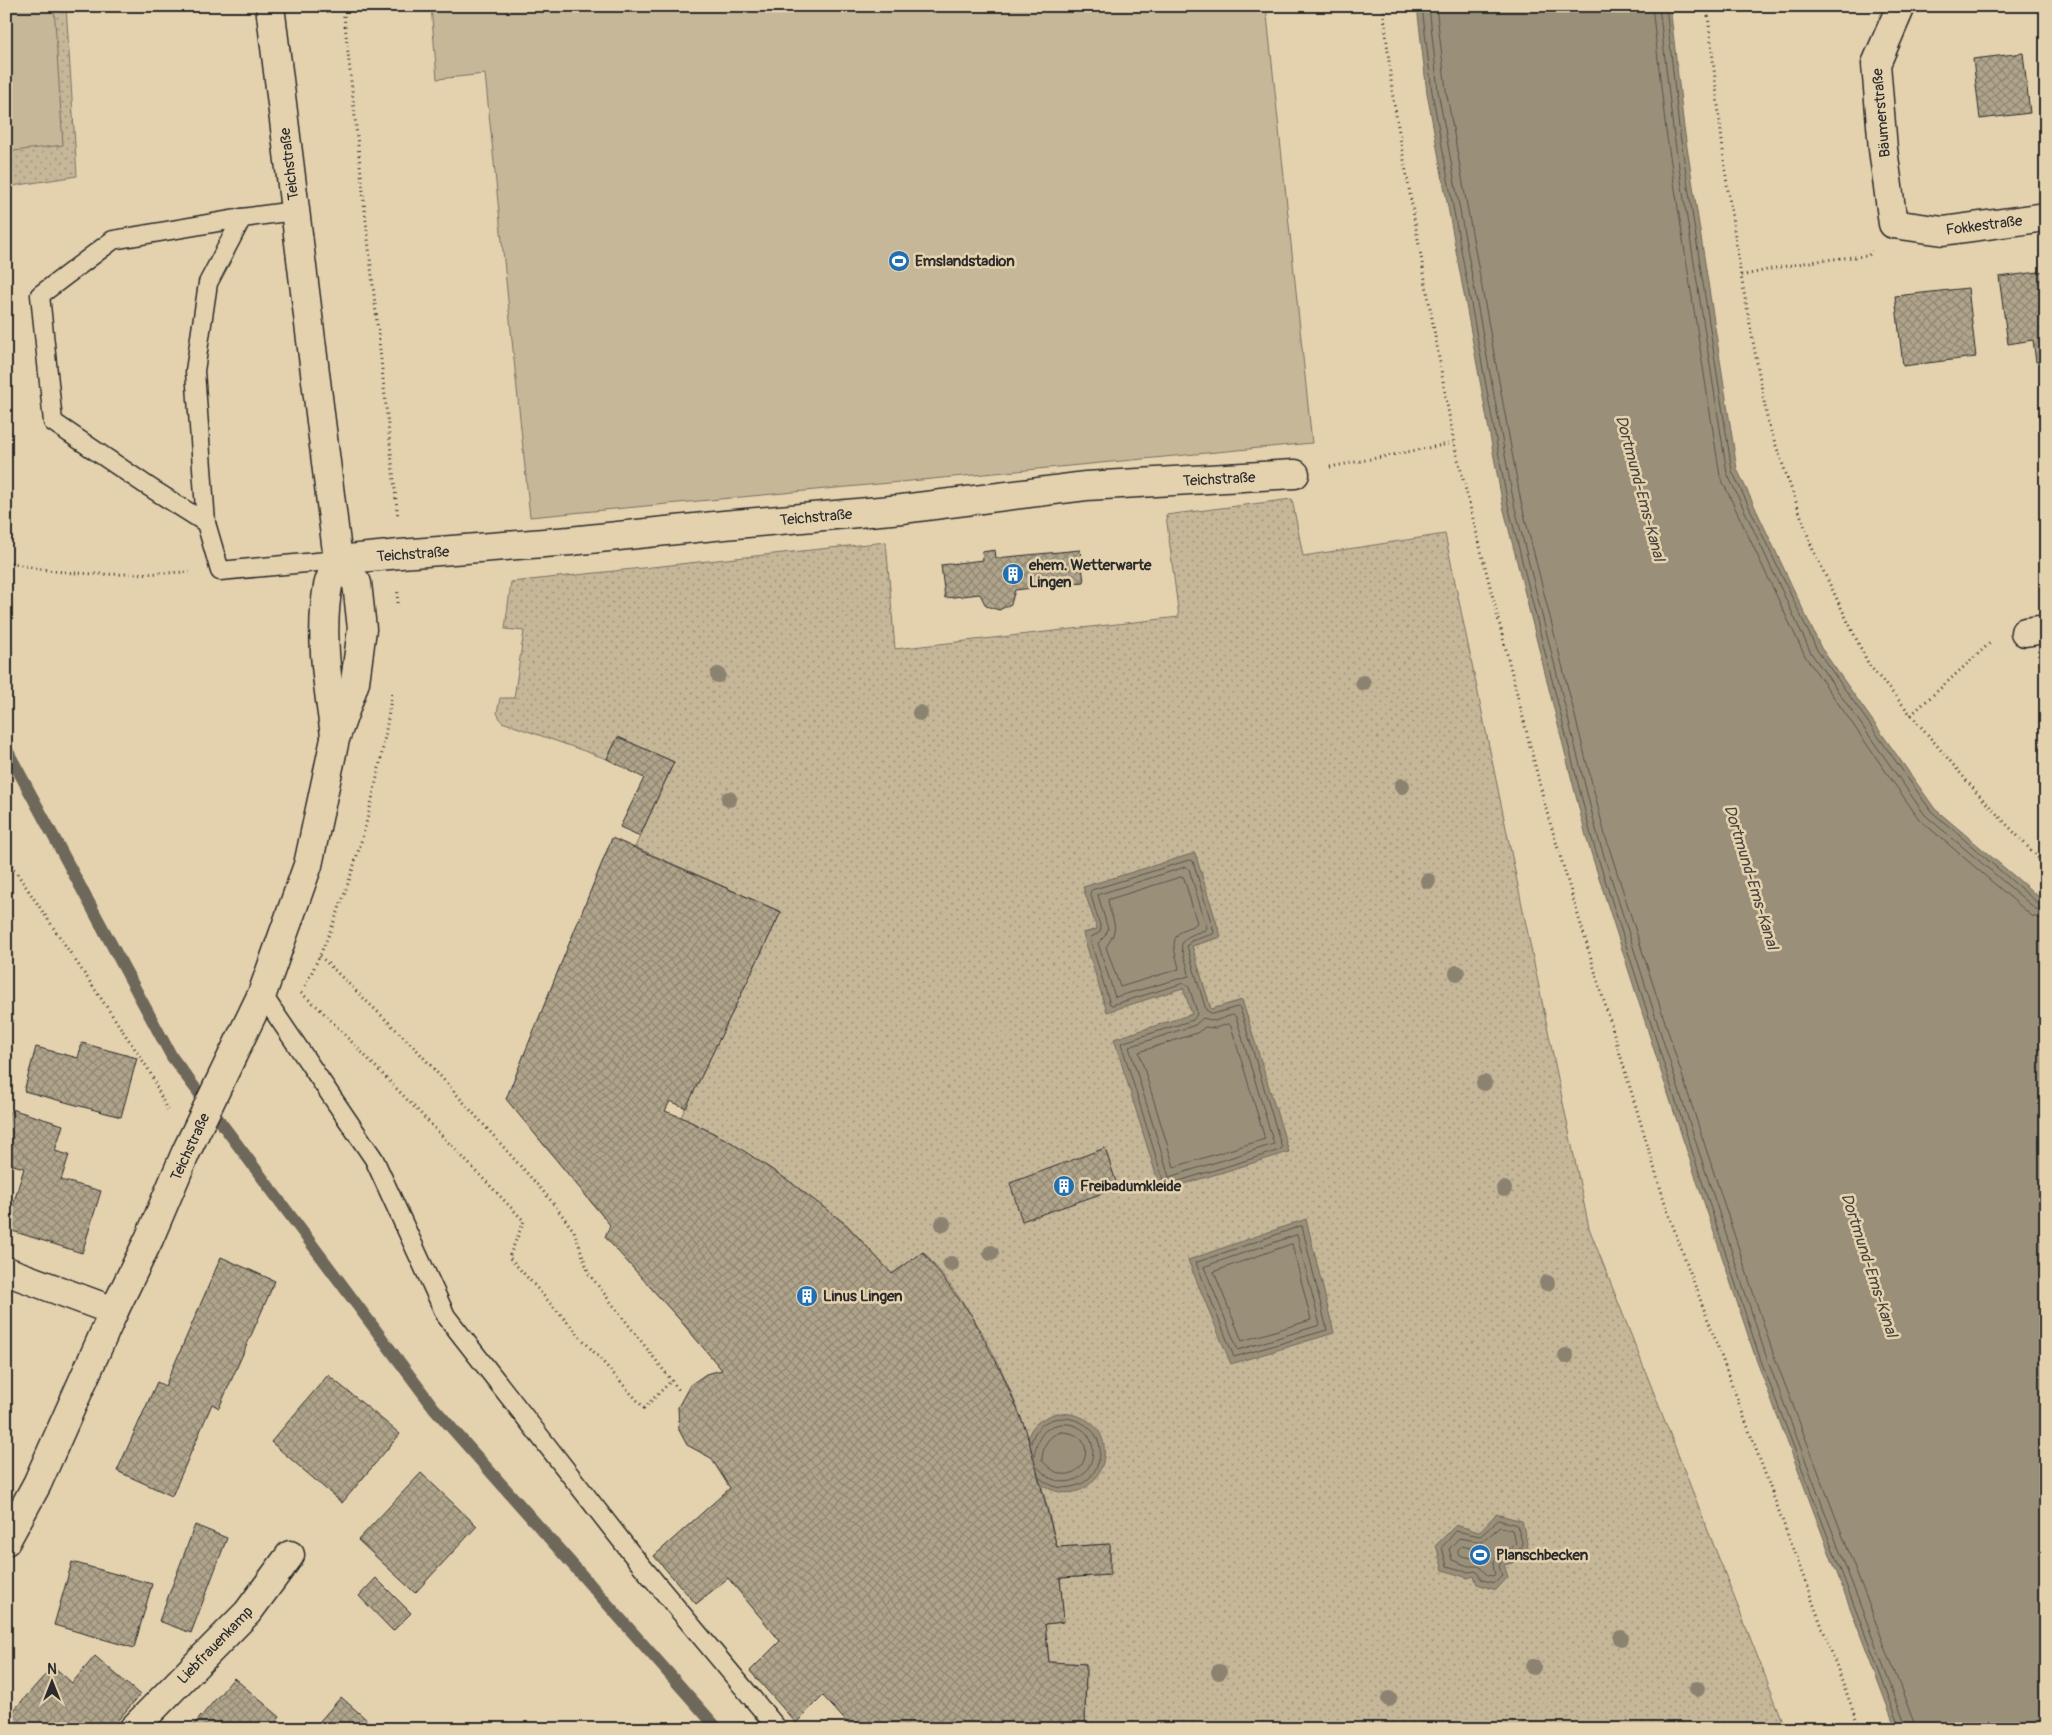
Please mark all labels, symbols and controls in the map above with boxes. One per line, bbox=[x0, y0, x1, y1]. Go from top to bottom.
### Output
street label: Bäumerstraße bbox=[1868, 67, 1895, 158]
street label: Teichstraße bbox=[276, 126, 303, 201]
street label: Fokkestraße bbox=[1945, 211, 2024, 240]
sports icon: Emslandstadion bbox=[887, 249, 911, 273]
place label: Emslandstadion bbox=[915, 252, 1015, 271]
water label: Dortmund-Ems-Kanal bbox=[1611, 413, 1670, 565]
street label: Teichstraße bbox=[1182, 468, 1256, 491]
street label: Teichstraße bbox=[779, 505, 854, 530]
street label: Teichstraße bbox=[376, 542, 451, 567]
place label: ehem. Wetterwarte Lingen bbox=[1028, 556, 1152, 592]
building icon: ehem. Wetterwarte Lingen bbox=[1001, 562, 1025, 586]
water label: Dortmund-Ems-Kanal bbox=[1720, 803, 1783, 954]
street label: Teichstraße bbox=[166, 1110, 215, 1184]
building icon: Freibadumkleide bbox=[1052, 1174, 1076, 1198]
place label: Freibadumkleide bbox=[1080, 1177, 1182, 1196]
water label: Dortmund-Ems-Kanal bbox=[1836, 1191, 1902, 1342]
building icon: Linus Lingen bbox=[795, 1284, 819, 1308]
place label: Linus Lingen bbox=[823, 1287, 903, 1306]
sports icon: Planschbecken bbox=[1468, 1543, 1492, 1567]
place label: Planschbecken bbox=[1496, 1546, 1589, 1565]
street label: Liebfrauenkamp bbox=[174, 1603, 257, 1688]
north arrow bbox=[28, 1658, 78, 1708]
text: N bbox=[47, 1661, 57, 1678]

